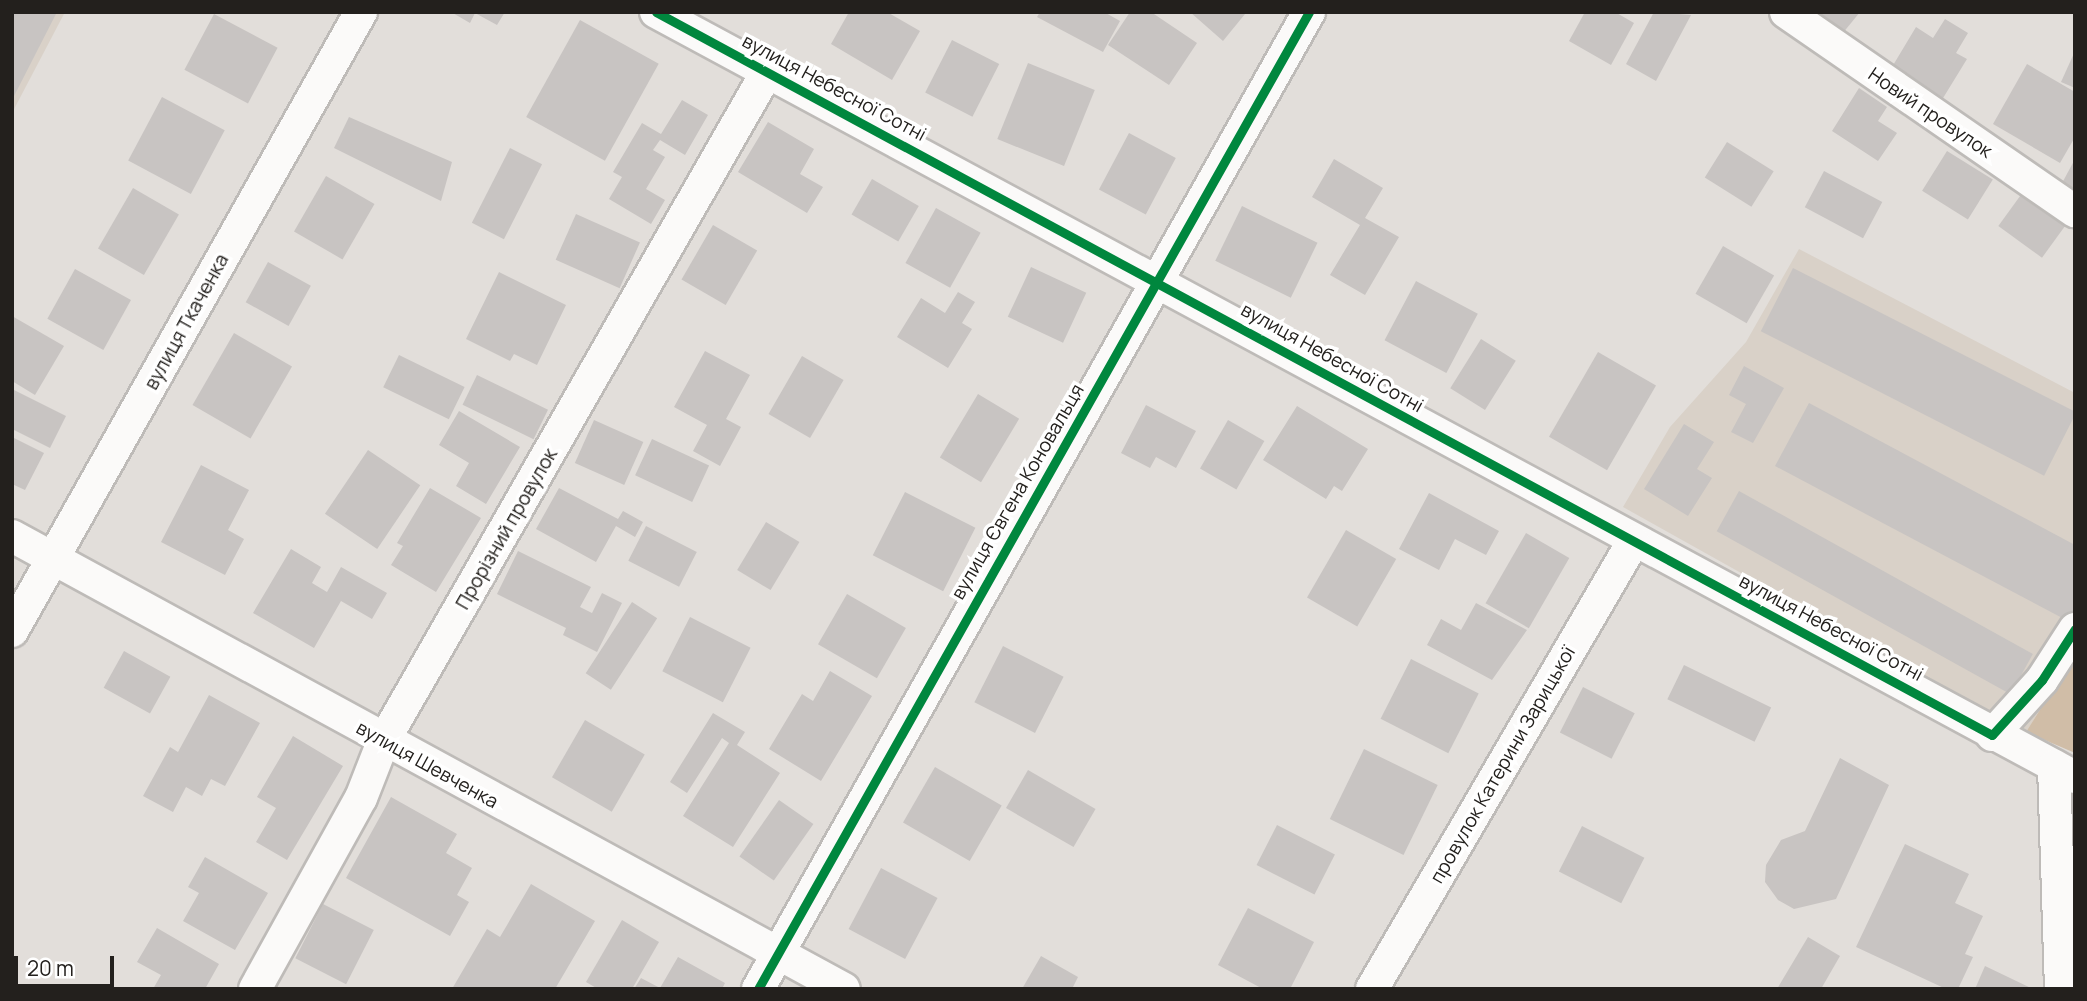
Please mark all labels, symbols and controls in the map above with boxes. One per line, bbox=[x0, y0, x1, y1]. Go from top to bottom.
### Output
street label: вулиця Небесної Сотні bbox=[738, 30, 930, 146]
street label: Новий провулок bbox=[1864, 63, 1996, 163]
street label: вулиця Ткаченка bbox=[140, 250, 234, 394]
street label: вулиця Небесної Сотні bbox=[1237, 298, 1427, 418]
street label: вулиця Євгена Коновальця bbox=[947, 380, 1089, 604]
street label: Прорізний провулок bbox=[452, 444, 562, 614]
street label: вулиця Небесної Сотні bbox=[1735, 570, 1927, 686]
street label: провулок Катерини Зарицької bbox=[1426, 643, 1580, 887]
street label: вулиця Шевченка bbox=[352, 717, 502, 813]
scale bar bbox=[18, 942, 117, 986]
text: 20 m bbox=[27, 954, 74, 982]

